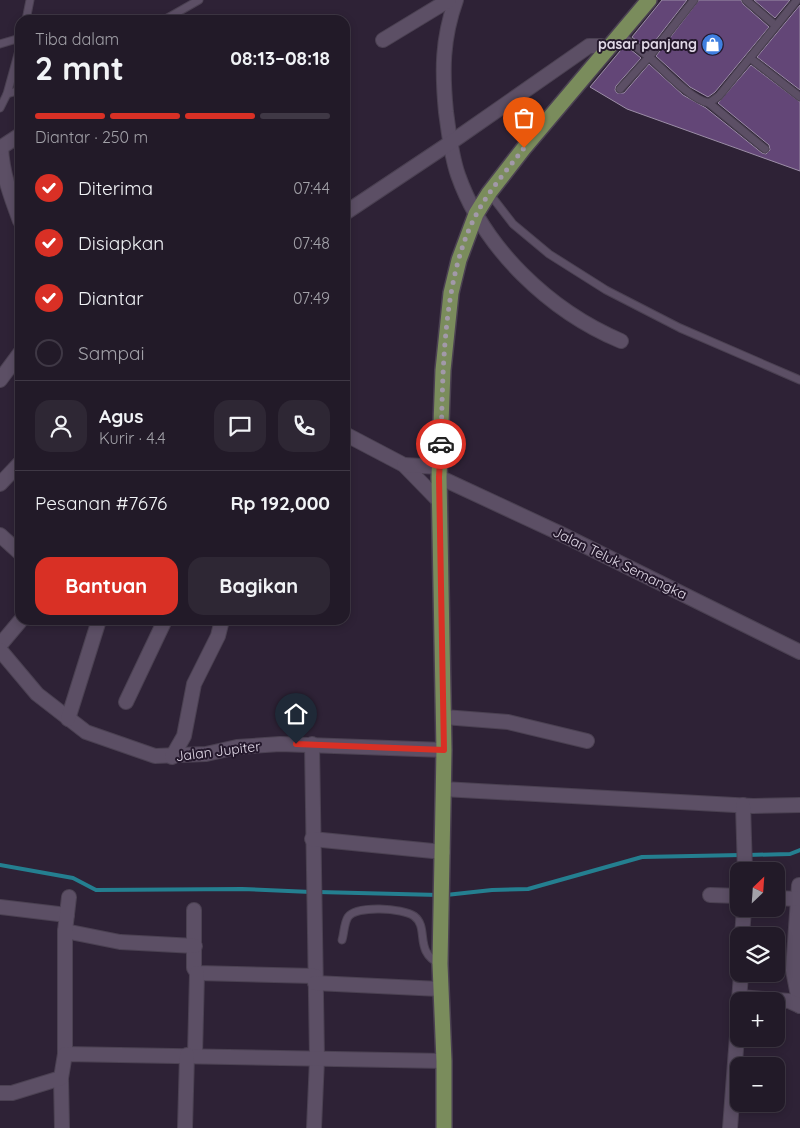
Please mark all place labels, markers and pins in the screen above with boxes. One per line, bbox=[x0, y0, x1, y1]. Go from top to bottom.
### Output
shop icon: pasar panjang bbox=[701, 32, 725, 56]
place label: pasar panjang bbox=[598, 35, 697, 53]
pin bbox=[503, 97, 545, 148]
pin bbox=[275, 693, 317, 744]

